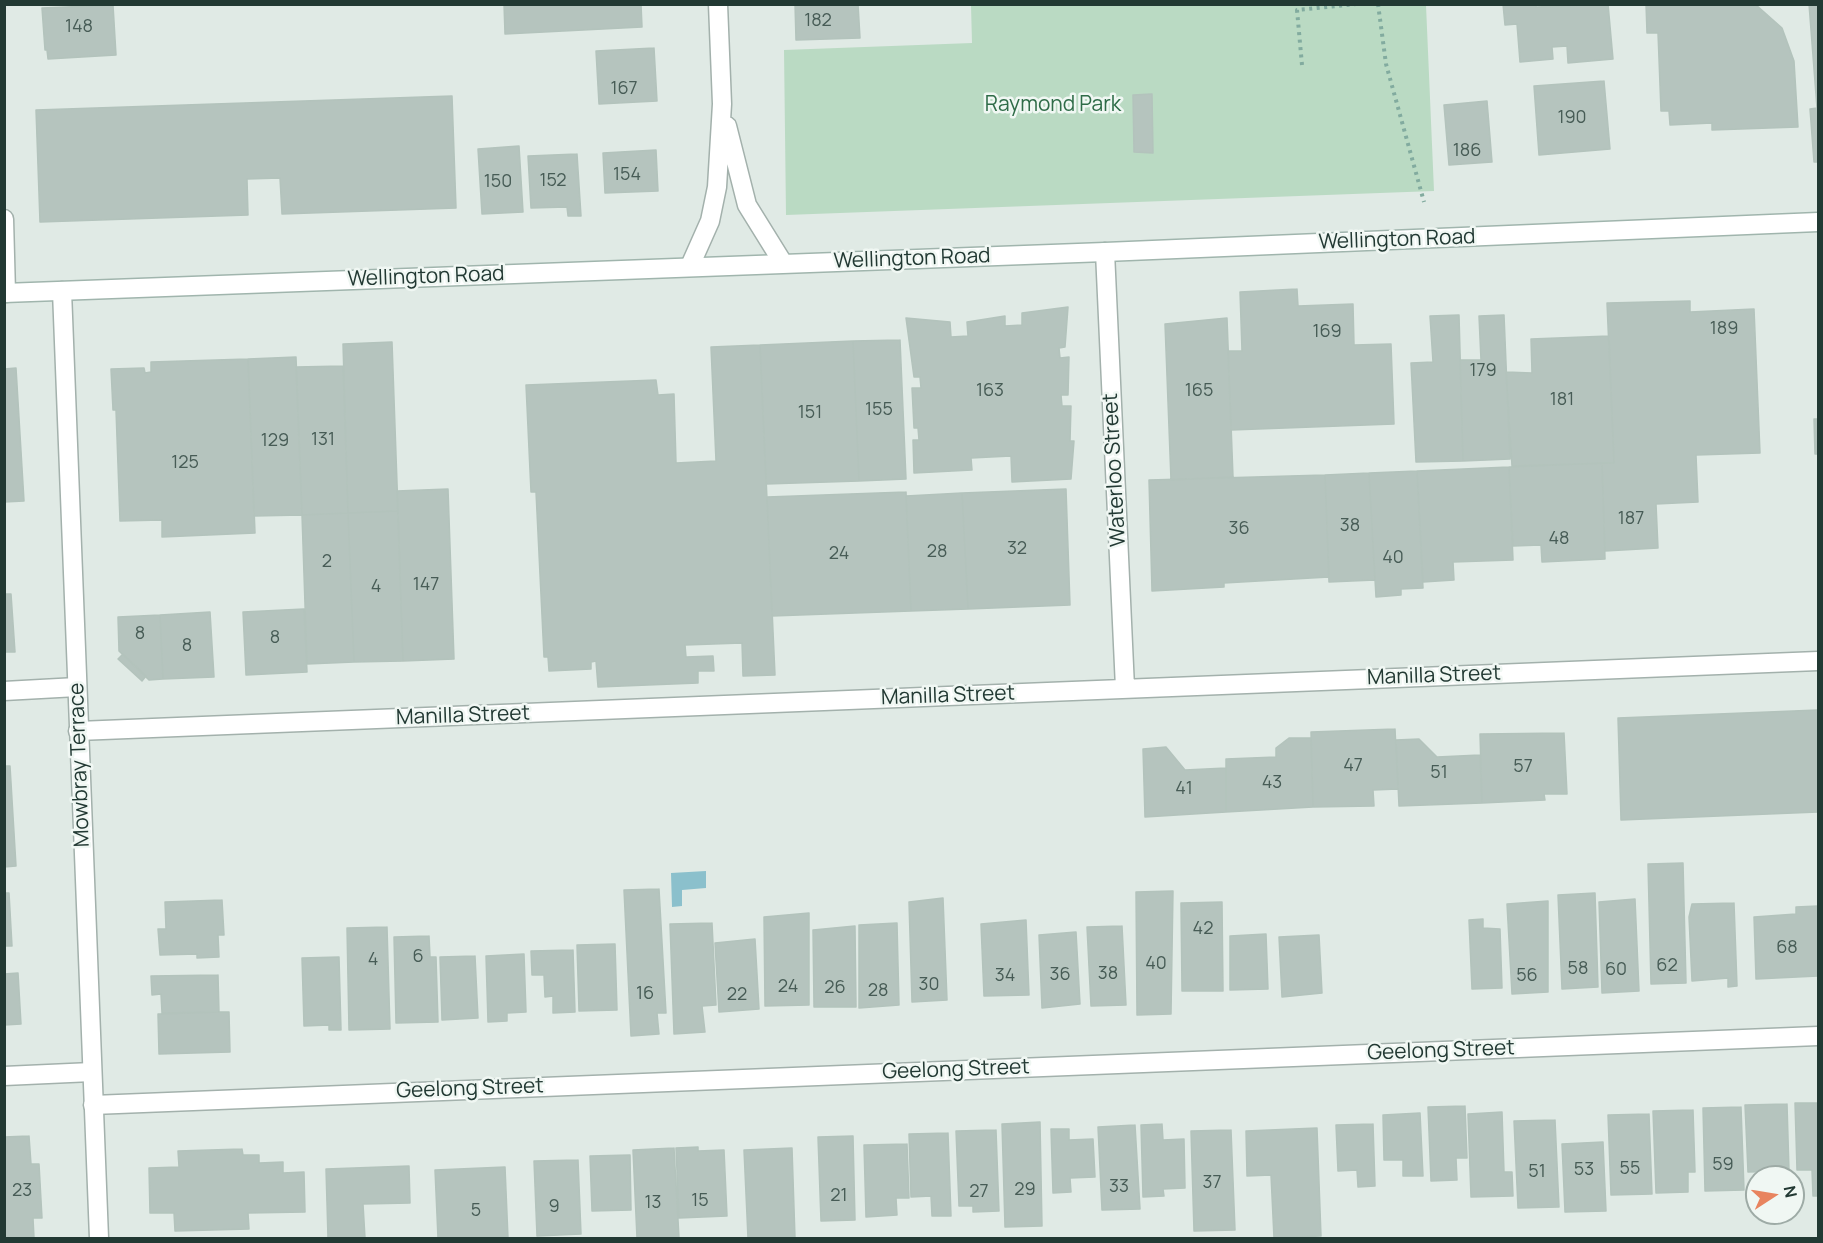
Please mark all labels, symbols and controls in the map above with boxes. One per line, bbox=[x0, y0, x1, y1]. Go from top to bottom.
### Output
house number: 182 bbox=[804, 10, 832, 32]
house number: 148 bbox=[65, 16, 93, 38]
house number: 167 bbox=[610, 78, 638, 100]
park label: Raymond Park bbox=[985, 92, 1121, 118]
house number: 190 bbox=[1557, 107, 1587, 129]
house number: 186 bbox=[1453, 140, 1481, 162]
house number: 154 bbox=[613, 164, 641, 186]
house number: 152 bbox=[539, 170, 567, 192]
house number: 150 bbox=[484, 171, 512, 193]
street label: Wellington Road bbox=[1318, 225, 1476, 255]
street label: Wellington Road bbox=[833, 244, 991, 274]
street label: Wellington Road bbox=[347, 262, 505, 292]
house number: 189 bbox=[1710, 318, 1738, 340]
house number: 169 bbox=[1312, 321, 1342, 343]
house number: 179 bbox=[1469, 360, 1497, 382]
house number: 163 bbox=[976, 380, 1004, 402]
house number: 165 bbox=[1185, 380, 1213, 402]
house number: 181 bbox=[1550, 389, 1574, 411]
street label: Waterloo Street bbox=[1098, 393, 1132, 547]
house number: 155 bbox=[865, 399, 893, 421]
house number: 151 bbox=[798, 402, 822, 424]
house number: 131 bbox=[311, 429, 335, 451]
house number: 129 bbox=[261, 430, 289, 452]
house number: 125 bbox=[171, 452, 199, 474]
house number: 187 bbox=[1618, 508, 1644, 530]
house number: 38 bbox=[1340, 515, 1360, 537]
house number: 36 bbox=[1228, 518, 1250, 540]
house number: 48 bbox=[1548, 528, 1570, 550]
house number: 32 bbox=[1007, 538, 1027, 560]
house number: 28 bbox=[927, 541, 947, 563]
house number: 24 bbox=[829, 543, 849, 565]
house number: 40 bbox=[1382, 547, 1404, 569]
house number: 2 bbox=[322, 551, 332, 573]
house number: 147 bbox=[413, 574, 439, 596]
house number: 4 bbox=[371, 576, 381, 598]
house number: 8 bbox=[135, 623, 145, 645]
house number: 8 bbox=[270, 627, 280, 649]
house number: 8 bbox=[182, 635, 192, 657]
street label: Manilla Street bbox=[1367, 661, 1501, 691]
street label: Manilla Street bbox=[881, 681, 1015, 711]
street label: Mowbray Terrace bbox=[65, 682, 95, 848]
street label: Manilla Street bbox=[396, 701, 530, 731]
house number: 47 bbox=[1343, 755, 1363, 777]
house number: 57 bbox=[1513, 756, 1533, 778]
house number: 51 bbox=[1430, 762, 1448, 784]
house number: 43 bbox=[1262, 772, 1282, 794]
house number: 41 bbox=[1175, 778, 1193, 800]
house number: 42 bbox=[1193, 918, 1213, 940]
house number: 68 bbox=[1776, 937, 1798, 959]
house number: 6 bbox=[412, 946, 424, 968]
house number: 4 bbox=[368, 949, 378, 971]
house number: 40 bbox=[1145, 953, 1167, 975]
house number: 62 bbox=[1656, 955, 1678, 977]
house number: 58 bbox=[1568, 958, 1588, 980]
house number: 60 bbox=[1605, 959, 1627, 981]
house number: 38 bbox=[1098, 963, 1118, 985]
house number: 36 bbox=[1049, 964, 1071, 986]
house number: 34 bbox=[995, 965, 1015, 987]
house number: 56 bbox=[1516, 965, 1538, 987]
house number: 30 bbox=[919, 974, 939, 996]
house number: 24 bbox=[778, 976, 798, 998]
house number: 26 bbox=[824, 977, 846, 999]
house number: 28 bbox=[868, 980, 888, 1002]
house number: 16 bbox=[636, 983, 654, 1005]
house number: 22 bbox=[727, 984, 747, 1006]
street label: Geelong Street bbox=[1367, 1036, 1515, 1066]
street label: Geelong Street bbox=[882, 1055, 1030, 1085]
street label: Geelong Street bbox=[396, 1074, 544, 1104]
house number: 59 bbox=[1712, 1154, 1734, 1176]
house number: 55 bbox=[1620, 1158, 1640, 1180]
house number: 53 bbox=[1574, 1159, 1594, 1181]
house number: 51 bbox=[1528, 1161, 1546, 1183]
north arrow bbox=[1745, 1165, 1805, 1225]
house number: 37 bbox=[1203, 1172, 1221, 1194]
house number: 33 bbox=[1109, 1176, 1129, 1198]
house number: 29 bbox=[1014, 1179, 1036, 1201]
house number: 23 bbox=[12, 1180, 32, 1202]
house number: 27 bbox=[969, 1181, 989, 1203]
text: N bbox=[1779, 1184, 1803, 1200]
house number: 21 bbox=[830, 1185, 848, 1207]
house number: 15 bbox=[691, 1190, 709, 1212]
house number: 13 bbox=[645, 1192, 661, 1214]
house number: 9 bbox=[548, 1196, 560, 1218]
house number: 5 bbox=[471, 1200, 481, 1222]

